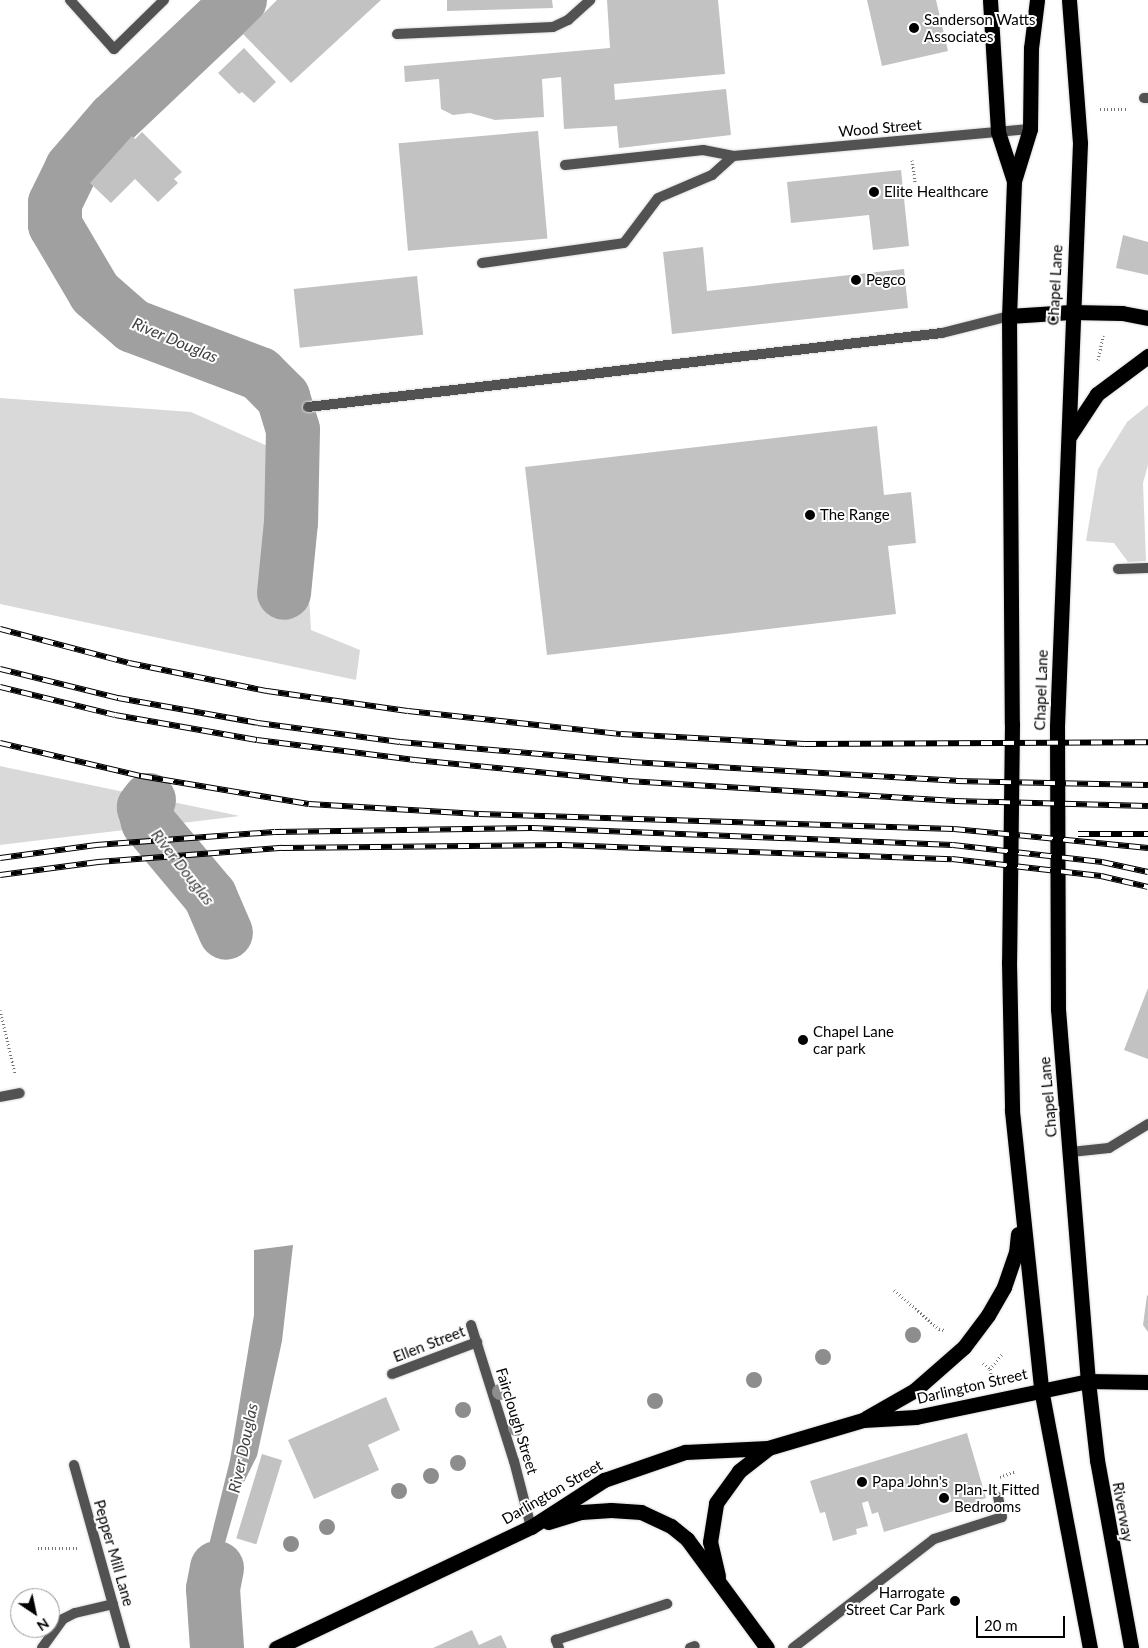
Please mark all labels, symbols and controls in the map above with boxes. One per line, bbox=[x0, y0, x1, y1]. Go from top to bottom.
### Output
place label: Sanderson Watts Associates bbox=[924, 10, 1036, 45]
marker: Sanderson Watts Associates bbox=[908, 22, 920, 34]
street label: Wood Street bbox=[838, 115, 922, 141]
place label: Elite Healthcare bbox=[884, 183, 988, 201]
marker: Elite Healthcare bbox=[868, 186, 880, 198]
street label: Chapel Lane bbox=[1044, 244, 1066, 326]
place label: Pegco bbox=[866, 271, 906, 289]
marker: Pegco bbox=[850, 274, 862, 286]
water label: River Douglas bbox=[129, 313, 221, 367]
place label: The Range bbox=[820, 506, 890, 524]
marker: The Range bbox=[804, 509, 816, 521]
street label: Chapel Lane bbox=[1031, 649, 1051, 731]
water label: River Douglas bbox=[147, 825, 219, 909]
place label: Chapel Lane car park bbox=[813, 1022, 894, 1057]
marker: Chapel Lane car park bbox=[797, 1034, 809, 1046]
street label: Chapel Lane bbox=[1036, 1056, 1060, 1138]
street label: Ellen Street bbox=[391, 1322, 467, 1366]
street label: Fairclough Street bbox=[492, 1365, 542, 1477]
street label: Darlington Street bbox=[915, 1365, 1029, 1407]
water label: River Douglas bbox=[224, 1401, 262, 1495]
street label: Darlington Street bbox=[499, 1456, 605, 1528]
place label: Papa John's bbox=[872, 1473, 949, 1491]
marker: Papa John's bbox=[856, 1476, 868, 1488]
place label: Plan-It Fitted Bedrooms bbox=[954, 1480, 1040, 1515]
street label: Riverway bbox=[1109, 1481, 1137, 1543]
marker: Plan-It Fitted Bedrooms bbox=[938, 1492, 950, 1504]
street label: Pepper Mill Lane bbox=[90, 1497, 138, 1609]
place label: Harrogate Street Car Park bbox=[846, 1583, 945, 1618]
north arrow bbox=[10, 1588, 60, 1638]
marker: Harrogate Street Car Park bbox=[949, 1595, 961, 1607]
scale bar bbox=[978, 1606, 1067, 1638]
text: N bbox=[34, 1615, 52, 1635]
text: 20 m bbox=[984, 1616, 1018, 1634]

